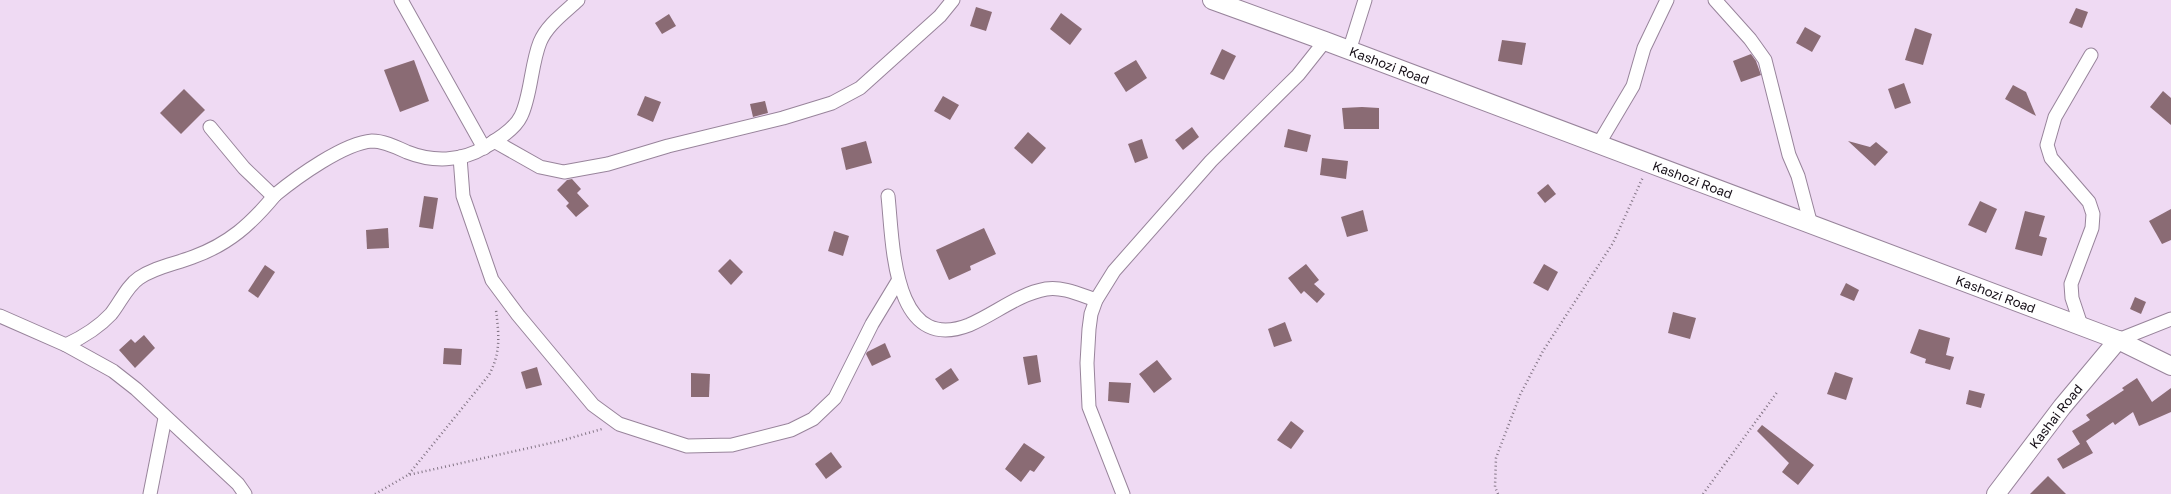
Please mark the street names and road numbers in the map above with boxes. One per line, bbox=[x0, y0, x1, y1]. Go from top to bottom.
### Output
street label: Kashozi Road bbox=[1347, 43, 1432, 88]
street label: Kashozi Road bbox=[1650, 157, 1735, 202]
street label: Kashozi Road bbox=[1953, 272, 2038, 316]
street label: Kashai Road bbox=[2026, 381, 2086, 451]

